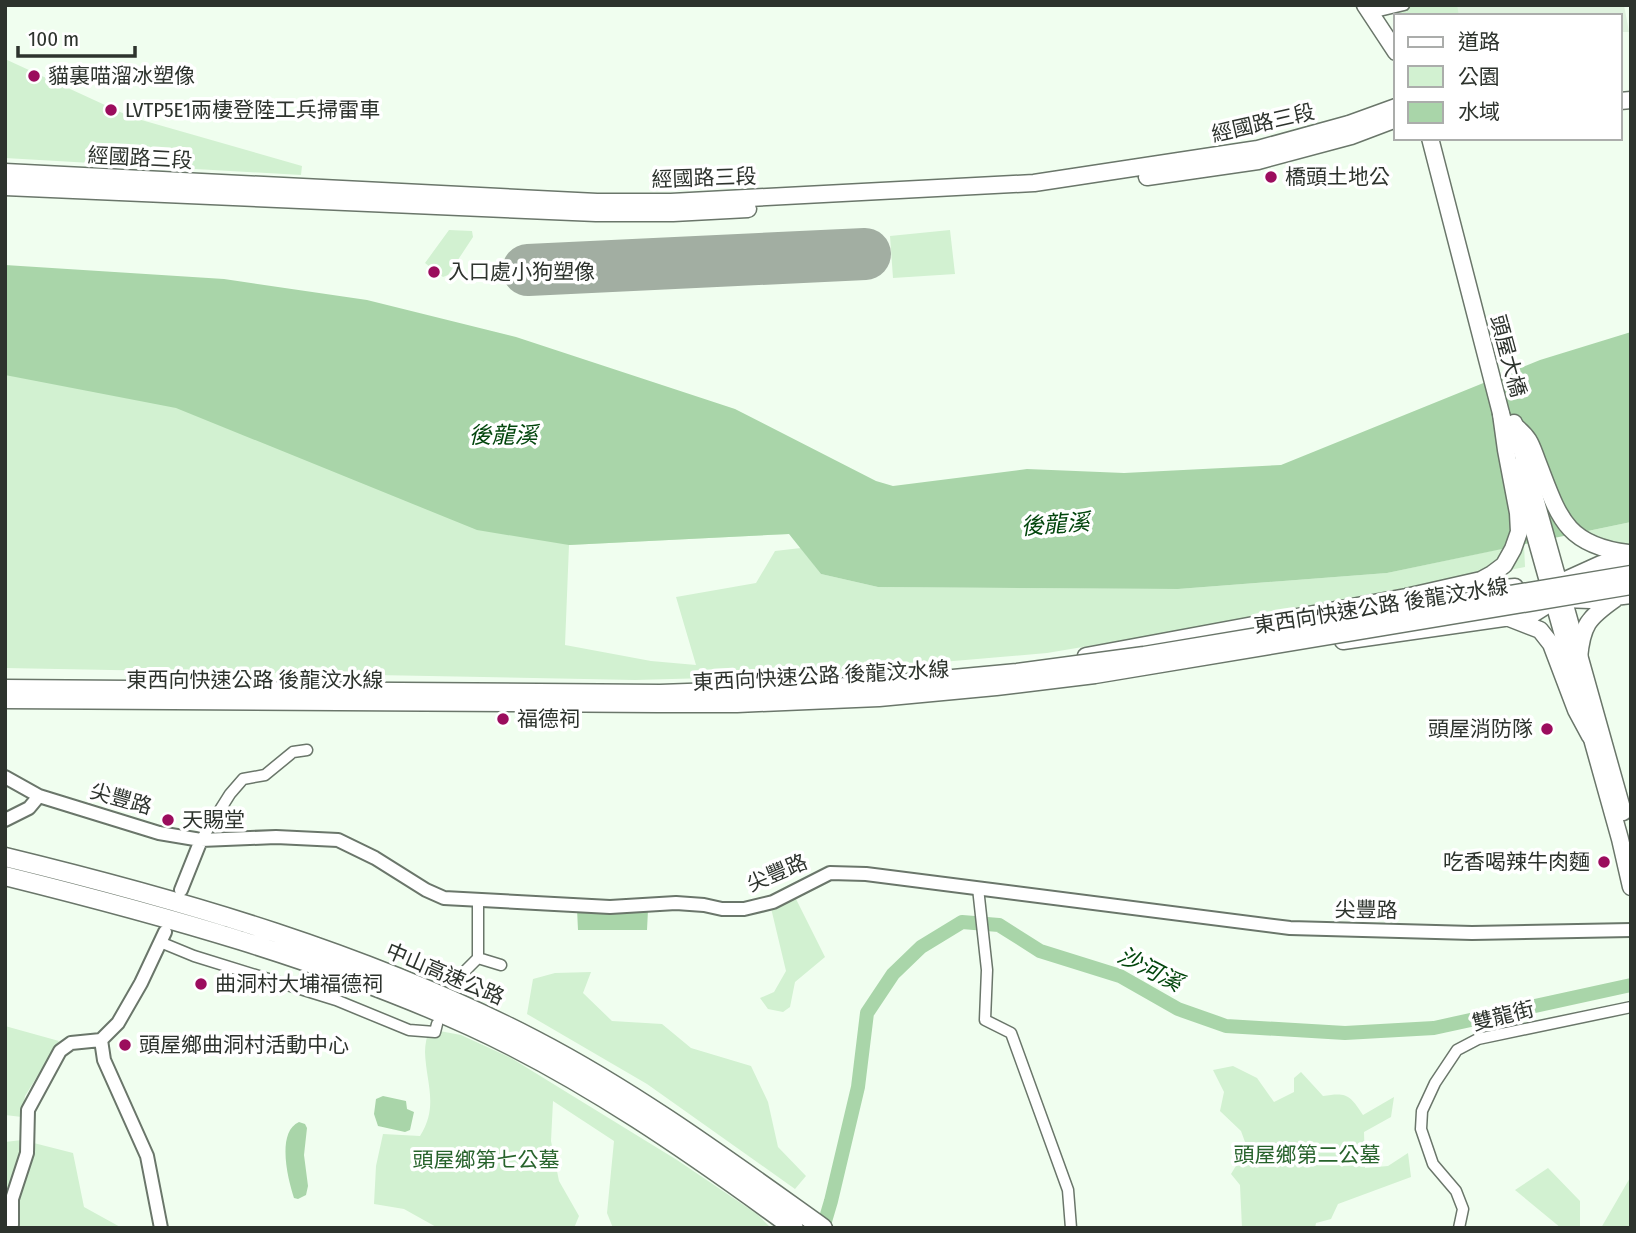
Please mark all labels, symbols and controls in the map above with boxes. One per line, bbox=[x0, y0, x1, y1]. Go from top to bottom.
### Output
scale bar bbox=[18, 14, 135, 58]
legend bbox=[1394, 14, 1622, 140]
text: 100 m bbox=[28, 26, 79, 52]
text: 道路 bbox=[1458, 29, 1500, 55]
place label: 貓裏喵溜冰塑像 bbox=[48, 63, 195, 89]
text: 公園 bbox=[1458, 64, 1500, 90]
marker: 貓裏喵溜冰塑像 bbox=[26, 68, 42, 84]
place label: LVTP5E1兩棲登陸工兵掃雷車 bbox=[125, 97, 380, 123]
street label: 經國路三段 bbox=[1209, 99, 1317, 147]
text: 水域 bbox=[1458, 99, 1500, 125]
marker: LVTP5E1兩棲登陸工兵掃雷車 bbox=[103, 102, 119, 118]
street label: 經國路三段 bbox=[87, 142, 193, 174]
street label: 經國路三段 bbox=[651, 163, 757, 193]
place label: 橋頭土地公 bbox=[1285, 164, 1390, 190]
marker: 橋頭土地公 bbox=[1263, 169, 1279, 185]
place label: 入口處小狗塑像 bbox=[448, 259, 595, 285]
marker: 入口處小狗塑像 bbox=[426, 264, 442, 280]
street label: 頭屋大橋 bbox=[1485, 312, 1531, 400]
water label: 後龍溪 bbox=[469, 421, 541, 449]
water label: 後龍溪 bbox=[1020, 507, 1093, 540]
street label: 東西向快速公路 後龍汶水線 bbox=[1252, 573, 1510, 639]
street label: 東西向快速公路 後龍汶水線 bbox=[692, 656, 950, 696]
street label: 東西向快速公路 後龍汶水線 bbox=[127, 667, 383, 693]
place label: 福德祠 bbox=[517, 706, 580, 732]
marker: 福德祠 bbox=[495, 711, 511, 727]
place label: 頭屋消防隊 bbox=[1428, 716, 1533, 742]
marker: 頭屋消防隊 bbox=[1539, 721, 1555, 737]
street label: 尖豐路 bbox=[87, 778, 155, 820]
place label: 天賜堂 bbox=[182, 807, 245, 833]
marker: 天賜堂 bbox=[160, 812, 176, 828]
street label: 尖豐路 bbox=[743, 849, 811, 897]
place label: 吃香喝辣牛肉麵 bbox=[1443, 849, 1590, 875]
marker: 吃香喝辣牛肉麵 bbox=[1596, 854, 1612, 870]
street label: 尖豐路 bbox=[1334, 896, 1398, 924]
street label: 中山高速公路 bbox=[382, 937, 508, 1011]
water label: 沙河溪 bbox=[1113, 941, 1190, 998]
place label: 曲洞村大埔福德祠 bbox=[215, 971, 383, 997]
marker: 曲洞村大埔福德祠 bbox=[193, 976, 209, 992]
street label: 雙龍街 bbox=[1469, 996, 1537, 1036]
place label: 頭屋鄉曲洞村活動中心 bbox=[139, 1032, 349, 1058]
marker: 頭屋鄉曲洞村活動中心 bbox=[117, 1037, 133, 1053]
park label: 頭屋鄉第二公墓 bbox=[1234, 1142, 1381, 1168]
park label: 頭屋鄉第七公墓 bbox=[413, 1147, 560, 1173]

